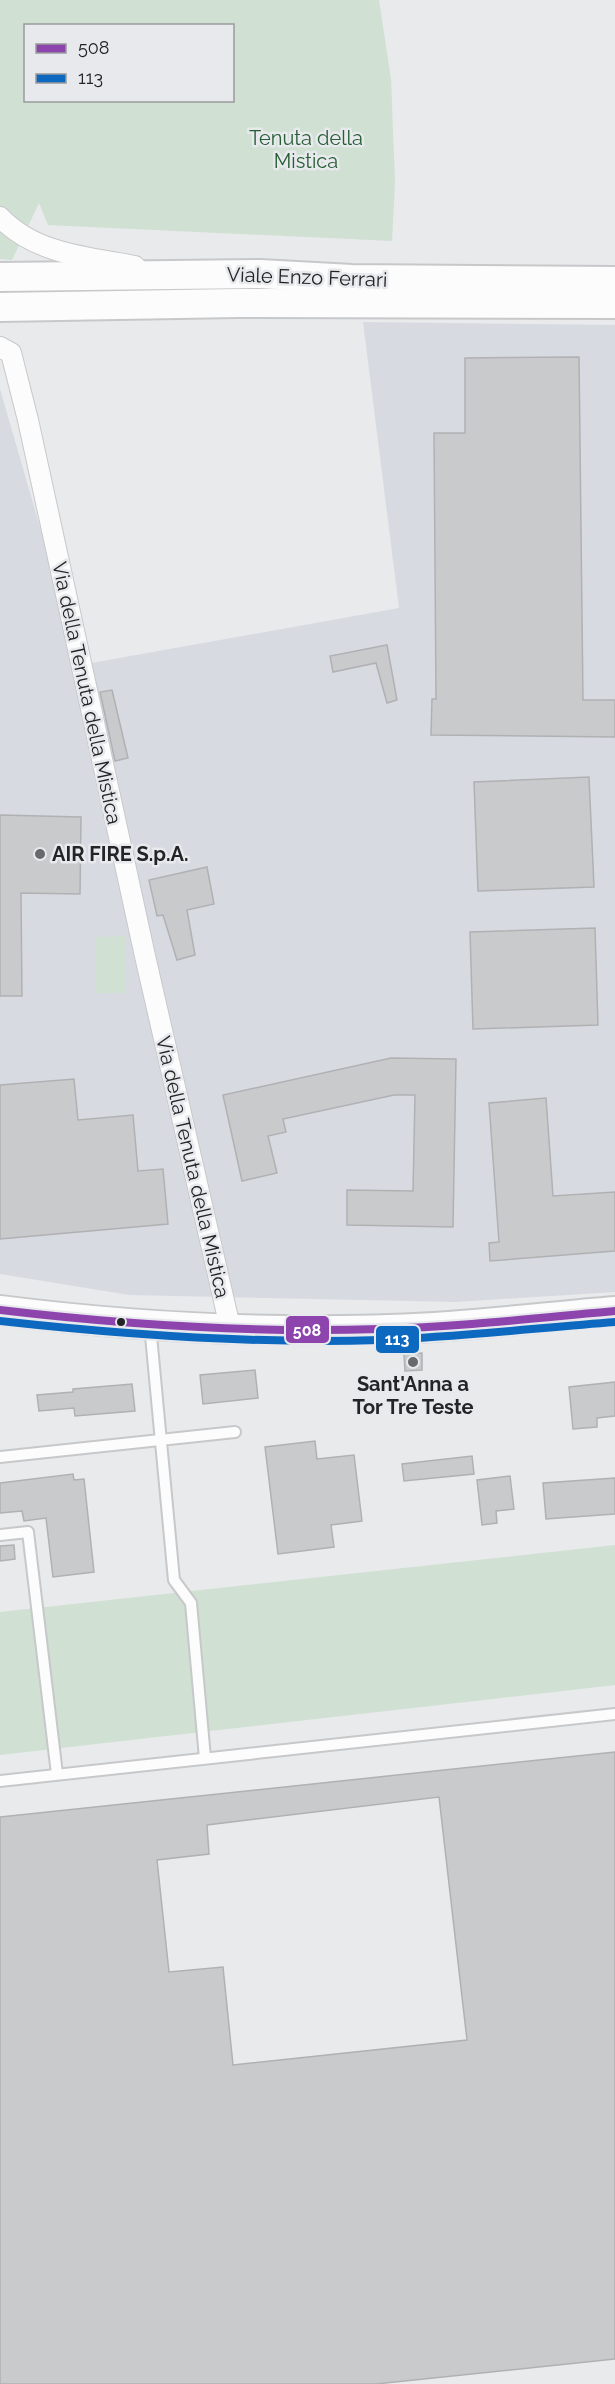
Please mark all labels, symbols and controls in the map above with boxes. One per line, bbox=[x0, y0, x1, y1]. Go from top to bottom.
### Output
legend bbox=[24, 24, 234, 102]
text: 508 bbox=[78, 37, 110, 58]
text: 113 bbox=[78, 67, 103, 88]
park label: Tenuta della Mistica bbox=[249, 126, 363, 173]
street label: Viale Enzo Ferrari bbox=[226, 262, 388, 292]
street label: Via della Tenuta della Mistica bbox=[47, 559, 127, 827]
place label: AIR FIRE S.p.A. bbox=[52, 842, 188, 866]
marker: AIR FIRE S.p.A. bbox=[33, 847, 47, 861]
street label: Via della Tenuta della Mistica bbox=[151, 1034, 235, 1300]
line badge: 508 bbox=[285, 1315, 330, 1344]
unlabelled marker bbox=[115, 1316, 127, 1328]
text: 508 bbox=[293, 1321, 321, 1340]
line badge: 113 bbox=[375, 1325, 420, 1354]
text: 113 bbox=[385, 1330, 409, 1349]
marker: Sant'Anna a Tor Tre Teste bbox=[406, 1355, 420, 1369]
place label: Sant'Anna a Tor Tre Teste bbox=[353, 1372, 474, 1419]

